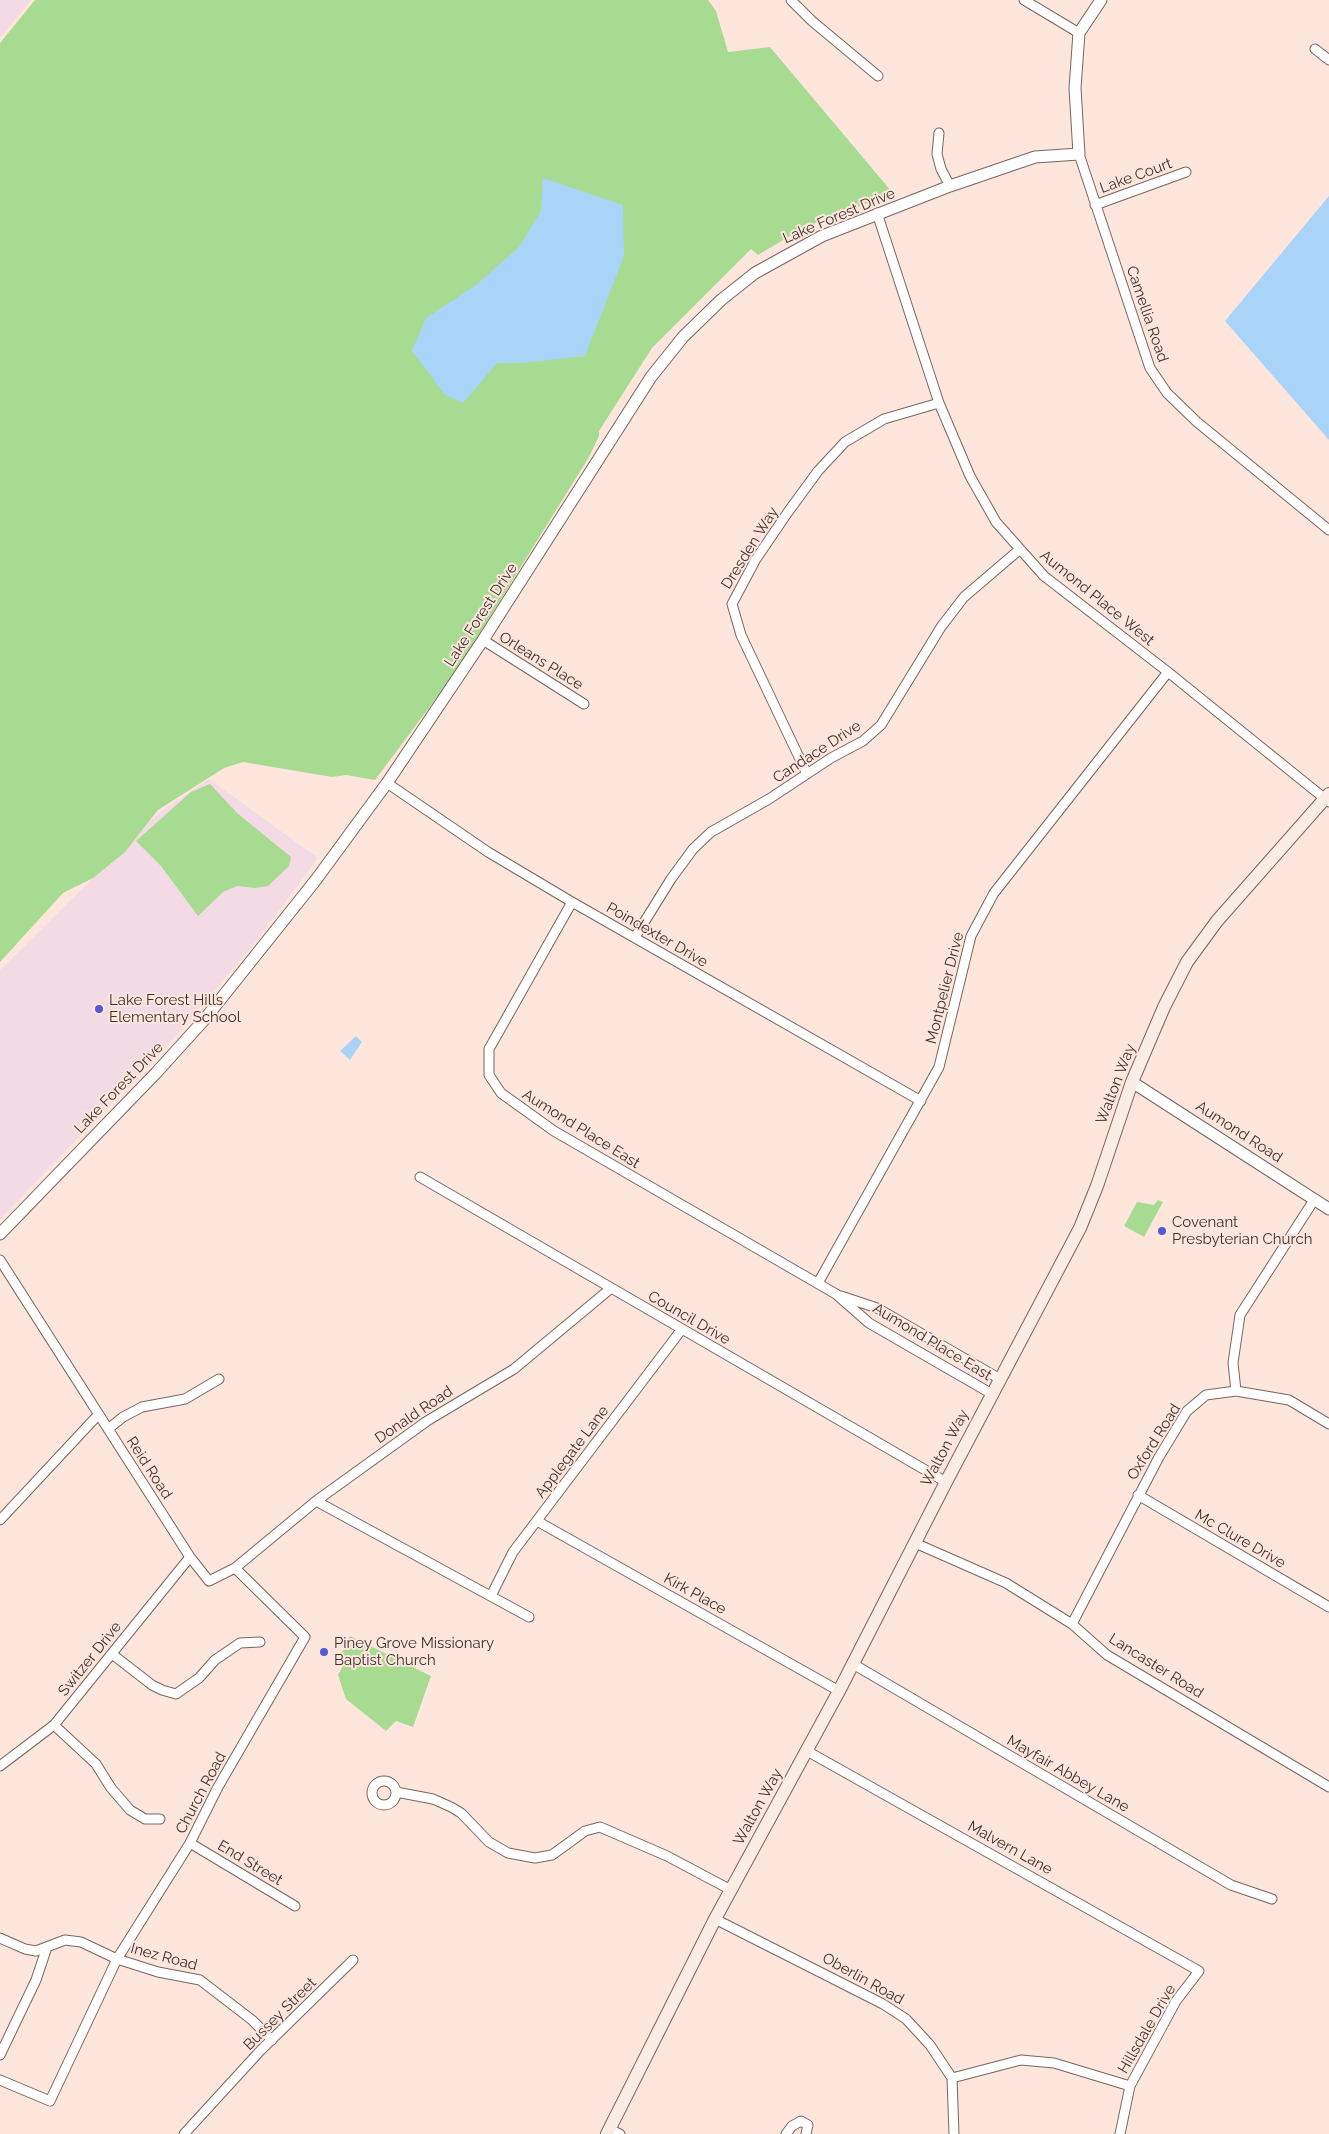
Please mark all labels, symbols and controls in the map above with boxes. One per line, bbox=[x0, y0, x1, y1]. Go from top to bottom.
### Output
street label: Lake Court bbox=[1097, 155, 1175, 197]
street label: Lake Forest Drive bbox=[780, 184, 898, 248]
street label: Camellia Road bbox=[1122, 264, 1172, 364]
street label: Dresden Way bbox=[718, 504, 782, 592]
street label: Aumond Place West bbox=[1036, 546, 1158, 650]
street label: Lake Forest Drive bbox=[441, 560, 521, 670]
street label: Orleans Place bbox=[496, 628, 586, 694]
street label: Candace Drive bbox=[770, 717, 864, 787]
street label: Poindexter Drive bbox=[603, 899, 711, 971]
street label: Montpelier Drive bbox=[922, 930, 968, 1046]
place label: Lake Forest Hills Elementary School bbox=[109, 991, 241, 1026]
marker: Lake Forest Hills Elementary School bbox=[93, 1003, 105, 1015]
street label: Lake Forest Drive bbox=[71, 1039, 167, 1137]
street label: Walton Way bbox=[1092, 1041, 1140, 1127]
street label: Aumond Place East bbox=[519, 1085, 643, 1173]
street label: Aumond Road bbox=[1192, 1097, 1286, 1167]
place label: Covenant Presbyterian Church bbox=[1172, 1213, 1312, 1248]
marker: Covenant Presbyterian Church bbox=[1156, 1225, 1168, 1237]
street label: Council Drive bbox=[645, 1287, 733, 1349]
street label: Aumond Place East bbox=[869, 1299, 995, 1385]
street label: Donald Road bbox=[372, 1382, 456, 1448]
street label: Oxford Road bbox=[1123, 1401, 1185, 1483]
street label: Applegate Lane bbox=[531, 1402, 613, 1502]
street label: Walton Way bbox=[917, 1406, 973, 1490]
street label: Reid Road bbox=[122, 1433, 176, 1503]
street label: Mc Clure Drive bbox=[1191, 1506, 1289, 1572]
street label: Kirk Place bbox=[661, 1570, 729, 1618]
street label: Switzer Drive bbox=[55, 1618, 125, 1700]
street label: Lancaster Road bbox=[1105, 1630, 1207, 1702]
place label: Piney Grove Missionary Baptist Church bbox=[334, 1634, 494, 1669]
marker: Piney Grove Missionary Baptist Church bbox=[318, 1646, 330, 1658]
street label: Mayfair Abbey Lane bbox=[1004, 1732, 1132, 1816]
street label: Church Road bbox=[172, 1749, 230, 1837]
street label: Walton Way bbox=[730, 1766, 786, 1848]
street label: Malvern Lane bbox=[965, 1817, 1055, 1879]
street label: End Street bbox=[214, 1837, 286, 1889]
street label: Inez Road bbox=[129, 1939, 199, 1975]
street label: Oberlin Road bbox=[819, 1949, 907, 2009]
street label: Bussey Street bbox=[240, 1974, 320, 2054]
street label: Hillsdale Drive bbox=[1114, 1981, 1180, 2077]

